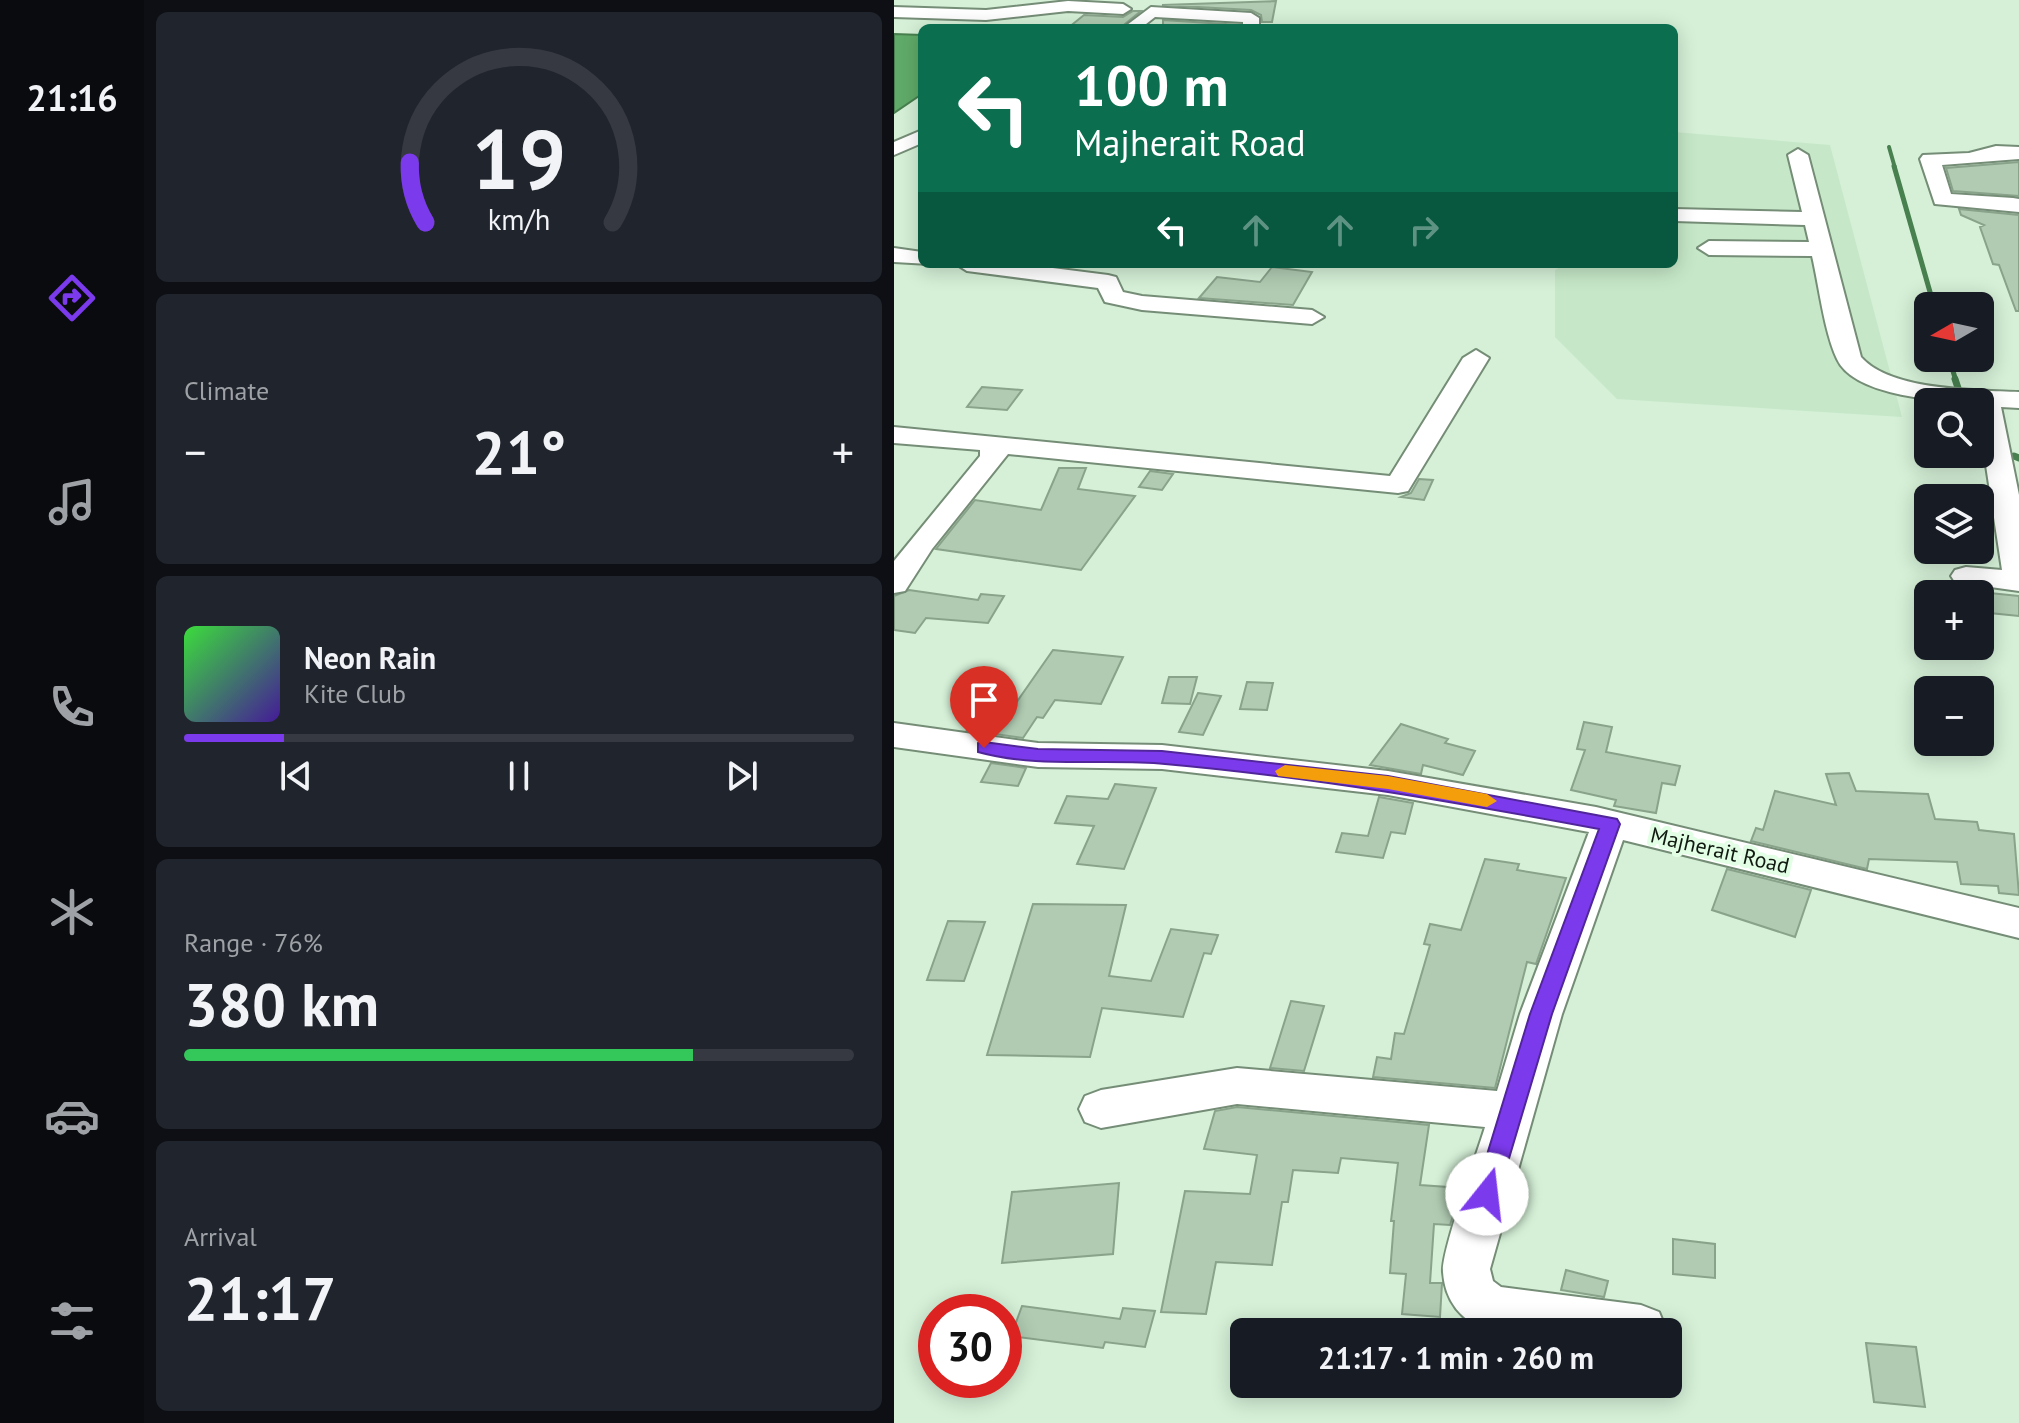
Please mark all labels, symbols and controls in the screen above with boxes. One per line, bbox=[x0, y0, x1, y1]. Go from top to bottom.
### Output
text: 100 m bbox=[1074, 49, 1229, 121]
icon: left bbox=[942, 56, 1046, 160]
text: 21:16 bbox=[26, 74, 118, 121]
text: 19 bbox=[472, 104, 566, 212]
text: Majherait Road bbox=[1074, 119, 1306, 166]
text: km/h bbox=[488, 201, 550, 238]
icon: left bbox=[1150, 208, 1194, 252]
icon: ahead bbox=[1234, 208, 1278, 252]
icon: ahead bbox=[1318, 208, 1362, 252]
icon: right bbox=[1402, 208, 1446, 252]
icon: directions bbox=[44, 270, 100, 326]
north arrow bbox=[1914, 292, 1994, 372]
map controls bbox=[1914, 292, 1994, 756]
text: Climate bbox=[184, 374, 269, 407]
button: search bbox=[1914, 388, 1994, 468]
text: 21° bbox=[472, 413, 566, 491]
text: − bbox=[184, 423, 206, 480]
text: + bbox=[832, 423, 854, 480]
icon: music bbox=[44, 474, 100, 530]
button: layers bbox=[1914, 484, 1994, 564]
button: + bbox=[1914, 580, 1994, 660]
text: Neon Rain bbox=[304, 638, 436, 677]
pin bbox=[950, 666, 1018, 748]
button: − bbox=[1914, 676, 1994, 756]
text: Kite Club bbox=[304, 677, 406, 710]
icon: arrive bbox=[962, 678, 1006, 722]
icon: phone bbox=[44, 679, 100, 735]
icon: previous bbox=[274, 754, 318, 798]
icon: pause bbox=[497, 754, 541, 798]
icon: next bbox=[720, 754, 764, 798]
street label: Majherait Road bbox=[1648, 820, 1792, 880]
icon: climate bbox=[44, 884, 100, 940]
text: Range · 76% bbox=[184, 926, 323, 959]
text: 380 km bbox=[184, 965, 379, 1043]
icon: car bbox=[44, 1088, 100, 1144]
position arrow bbox=[1445, 1152, 1529, 1236]
text: Arrival bbox=[184, 1220, 257, 1253]
text: 21:17 bbox=[184, 1259, 336, 1337]
icon: filters bbox=[44, 1293, 100, 1349]
speed limit sign: 30 bbox=[918, 1294, 1022, 1398]
text: 21:17 · 1 min · 260 m bbox=[1318, 1338, 1594, 1377]

